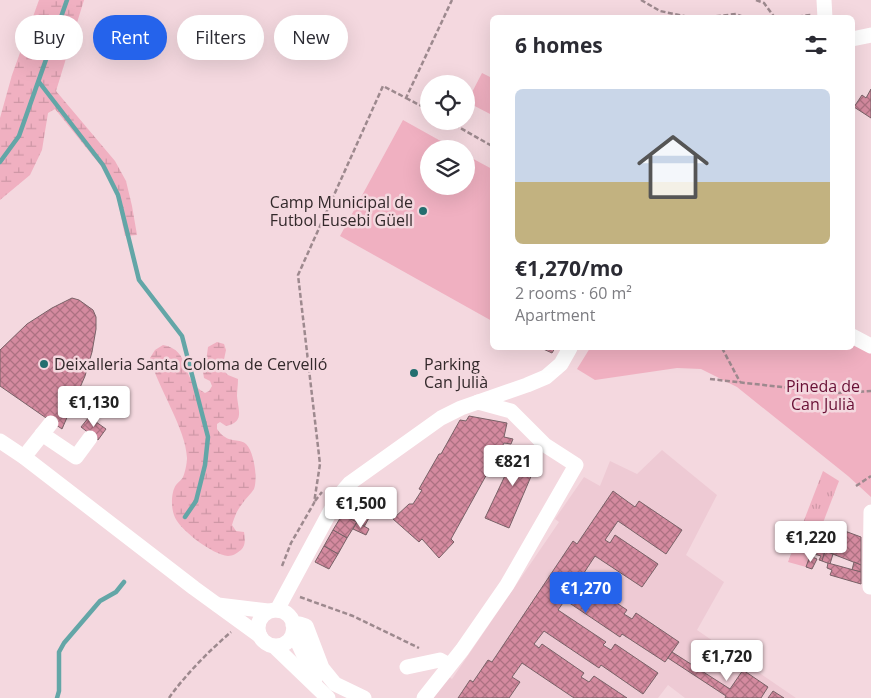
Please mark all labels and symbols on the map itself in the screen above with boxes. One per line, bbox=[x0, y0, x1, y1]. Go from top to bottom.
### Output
place label: Camp Municipal de Futbol Eusebi Güell bbox=[270, 191, 413, 231]
marker: Camp Municipal de Futbol Eusebi Güell bbox=[417, 205, 429, 217]
place label: Deixalleria Santa Coloma de Cervelló bbox=[54, 353, 327, 375]
place label: Parking Can Julià bbox=[424, 353, 488, 393]
marker: Deixalleria Santa Coloma de Cervelló bbox=[38, 358, 50, 370]
marker: Parking Can Julià bbox=[408, 367, 420, 379]
park label: Pineda de Can Julià bbox=[786, 375, 860, 415]
pin: €1,130 bbox=[53, 386, 135, 428]
pin: €821 bbox=[483, 444, 543, 487]
pin: €1,500 bbox=[320, 486, 402, 529]
pin: €1,220 bbox=[770, 520, 852, 563]
pin: €1,270 bbox=[545, 572, 627, 614]
pin: €1,720 bbox=[686, 640, 768, 682]

